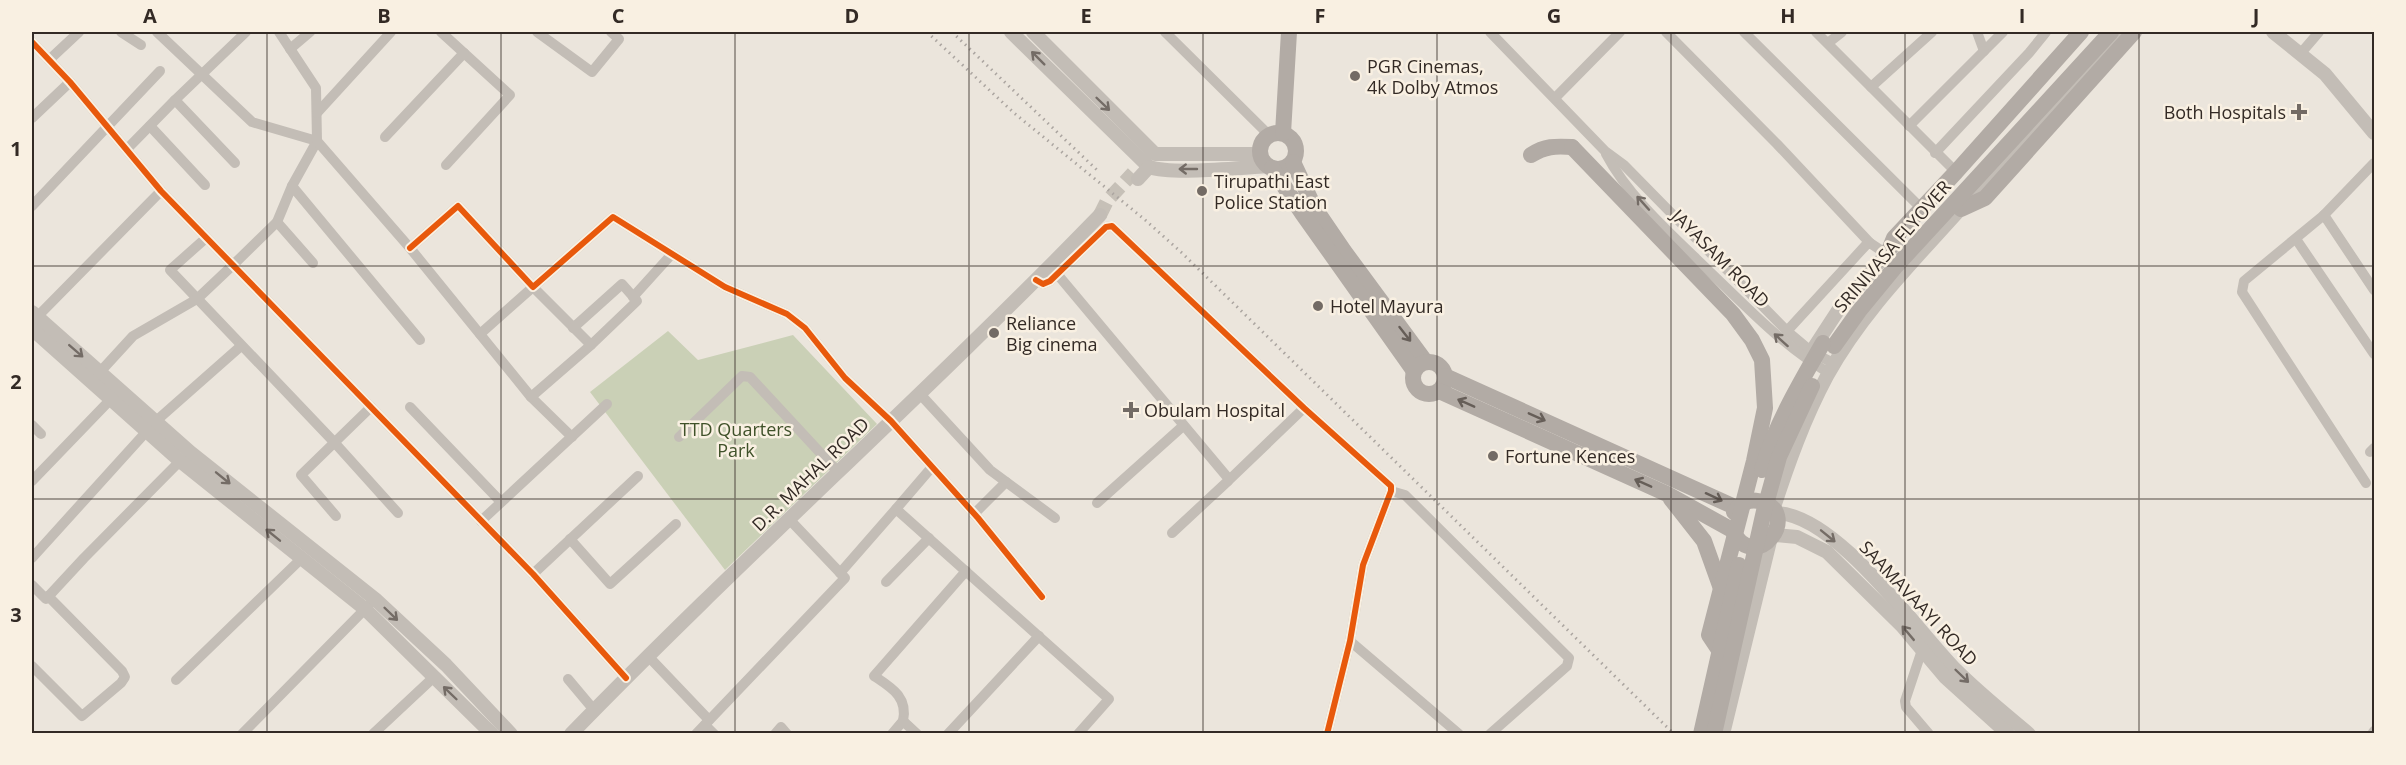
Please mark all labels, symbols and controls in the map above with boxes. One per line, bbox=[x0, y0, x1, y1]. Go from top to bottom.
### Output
text: A bbox=[143, 2, 157, 29]
text: B bbox=[377, 2, 391, 29]
text: C bbox=[612, 2, 625, 29]
text: D bbox=[845, 2, 859, 29]
text: E bbox=[1080, 2, 1092, 29]
text: F bbox=[1315, 2, 1325, 29]
text: G bbox=[1547, 2, 1561, 29]
text: H bbox=[1780, 2, 1796, 29]
text: I bbox=[2019, 2, 2025, 29]
text: J bbox=[2251, 2, 2259, 29]
one-way arrow bbox=[1031, 51, 1046, 66]
place label: PGR Cinemas, 4k Dolby Atmos bbox=[1367, 54, 1498, 99]
marker: PGR Cinemas, 4k Dolby Atmos bbox=[1348, 69, 1362, 83]
one-way arrow bbox=[1095, 96, 1110, 111]
place label: Both Hospitals bbox=[2164, 100, 2286, 124]
marker: Both Hospitals bbox=[2290, 103, 2308, 121]
text: 1 bbox=[10, 135, 22, 162]
one-way arrow bbox=[1179, 163, 1199, 175]
place label: Tirupathi East Police Station bbox=[1214, 169, 1330, 214]
street label: SRINIVASA FLYOVER bbox=[1828, 175, 1956, 317]
marker: Tirupathi East Police Station bbox=[1195, 184, 1209, 198]
one-way arrow bbox=[1636, 196, 1650, 211]
street label: JAYASAM ROAD bbox=[1665, 202, 1775, 312]
place label: Hotel Mayura bbox=[1330, 294, 1443, 318]
marker: Hotel Mayura bbox=[1311, 299, 1325, 313]
place label: Reliance Big cinema bbox=[1006, 311, 1098, 356]
marker: Reliance Big cinema bbox=[987, 326, 1001, 340]
one-way arrow bbox=[1398, 326, 1411, 342]
one-way arrow bbox=[1774, 333, 1789, 347]
one-way arrow bbox=[68, 344, 83, 358]
text: 2 bbox=[10, 368, 22, 395]
one-way arrow bbox=[1457, 396, 1475, 408]
place label: Obulam Hospital bbox=[1144, 398, 1285, 422]
marker: Obulam Hospital bbox=[1122, 401, 1140, 419]
street label: D.R. MAHAL ROAD bbox=[746, 412, 874, 536]
one-way arrow bbox=[1527, 412, 1545, 424]
park label: TTD Quarters Park bbox=[680, 417, 792, 462]
place label: Fortune Kences bbox=[1505, 444, 1635, 468]
marker: Fortune Kences bbox=[1486, 449, 1500, 463]
one-way arrow bbox=[215, 471, 230, 485]
one-way arrow bbox=[1634, 477, 1652, 488]
one-way arrow bbox=[1705, 492, 1723, 504]
one-way arrow bbox=[265, 529, 281, 542]
one-way arrow bbox=[1819, 529, 1835, 542]
street label: SAAMAVAAYI ROAD bbox=[1855, 535, 1983, 671]
text: 3 bbox=[10, 601, 22, 628]
one-way arrow bbox=[384, 606, 399, 621]
one-way arrow bbox=[1901, 626, 1915, 641]
one-way arrow bbox=[1955, 669, 1970, 683]
one-way arrow bbox=[442, 685, 457, 700]

